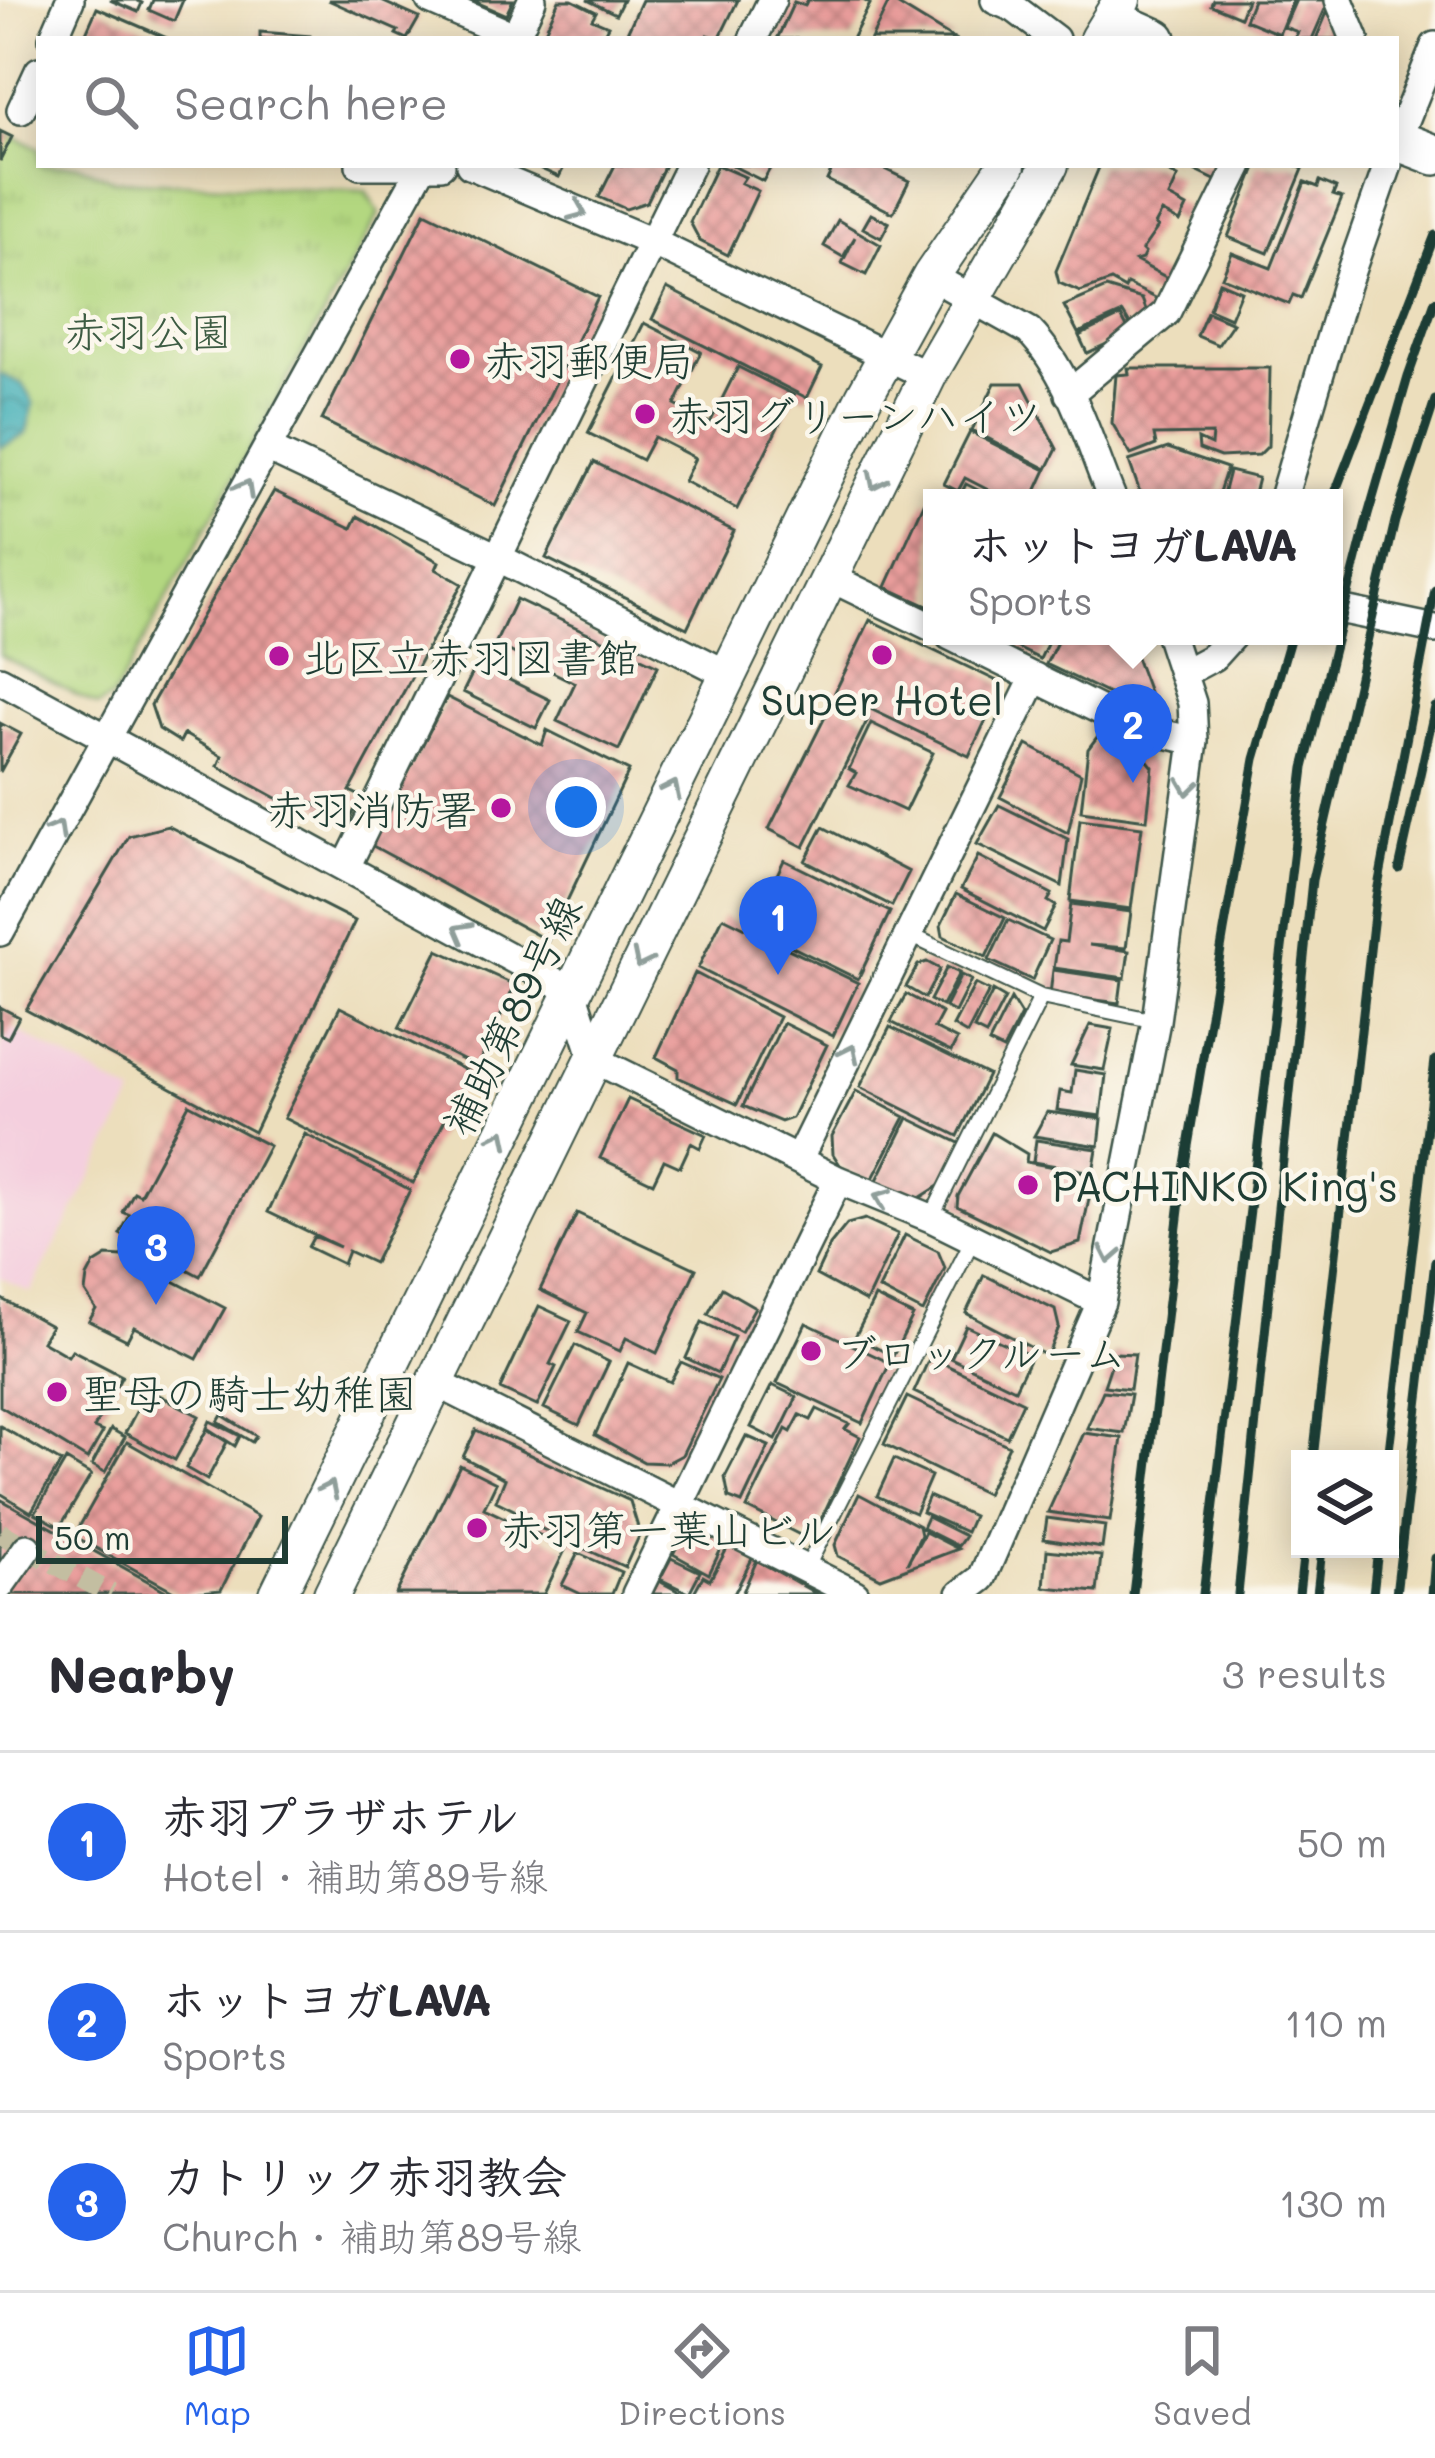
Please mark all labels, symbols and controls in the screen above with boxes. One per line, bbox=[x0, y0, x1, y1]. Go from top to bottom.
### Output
search box bbox=[36, 36, 1399, 168]
icon: search bbox=[78, 69, 144, 135]
text: Search here bbox=[174, 73, 448, 131]
one-way arrow bbox=[566, 197, 587, 221]
park label: 赤羽公園 bbox=[64, 303, 232, 358]
place label: 赤羽郵便局 bbox=[484, 332, 694, 387]
marker: 赤羽郵便局 bbox=[447, 346, 473, 372]
place label: 赤羽グリーンハイツ bbox=[669, 387, 1043, 442]
marker: 赤羽グリーンハイツ bbox=[632, 401, 658, 427]
one-way arrow bbox=[867, 469, 890, 490]
one-way arrow bbox=[231, 479, 254, 500]
popup bbox=[923, 489, 1343, 645]
text: ホットヨガLAVA bbox=[968, 514, 1298, 572]
text: Sports bbox=[968, 574, 1093, 625]
place label: 北区立赤羽図書館 bbox=[303, 629, 639, 684]
marker: Super Hotel bbox=[869, 642, 895, 668]
marker: 北区立赤羽図書館 bbox=[266, 643, 292, 669]
place label: Super Hotel bbox=[761, 672, 1003, 727]
pin: 2 bbox=[1094, 684, 1172, 783]
your location bbox=[546, 777, 606, 837]
one-way arrow bbox=[1176, 778, 1202, 797]
one-way arrow bbox=[658, 779, 681, 801]
place label: 赤羽消防署 bbox=[267, 781, 477, 836]
marker: 赤羽消防署 bbox=[488, 795, 514, 821]
one-way arrow bbox=[42, 821, 65, 842]
pin: 1 bbox=[739, 876, 817, 975]
street label: 補助第89号線 bbox=[429, 886, 593, 1144]
one-way arrow bbox=[454, 922, 475, 945]
one-way arrow bbox=[631, 948, 655, 969]
one-way arrow bbox=[836, 1044, 859, 1065]
one-way arrow bbox=[486, 1129, 509, 1151]
place label: PACHINKO King's bbox=[1052, 1158, 1398, 1213]
marker: PACHINKO King's bbox=[1015, 1172, 1041, 1198]
one-way arrow bbox=[872, 1188, 893, 1212]
pin: 3 bbox=[117, 1206, 195, 1305]
one-way arrow bbox=[1099, 1244, 1124, 1264]
place label: ブロックルーム bbox=[835, 1324, 1126, 1379]
marker: ブロックルーム bbox=[798, 1338, 824, 1364]
place label: 聖母の騎士幼稚園 bbox=[81, 1365, 417, 1420]
marker: 聖母の騎士幼稚園 bbox=[44, 1379, 70, 1405]
map controls bbox=[1291, 1450, 1399, 1558]
button: layers bbox=[1291, 1450, 1399, 1558]
one-way arrow bbox=[315, 1480, 338, 1501]
place label: 赤羽第一葉山ビル bbox=[501, 1501, 836, 1556]
scale bar bbox=[36, 1510, 288, 1563]
text: 50 m bbox=[54, 1515, 130, 1558]
marker: 赤羽第一葉山ビル bbox=[464, 1515, 490, 1541]
text: Nearby bbox=[48, 1639, 235, 1706]
text: 3 results bbox=[1222, 1647, 1387, 1698]
text: 赤羽プラザホテル bbox=[162, 1786, 519, 1844]
text: 1 bbox=[78, 1816, 96, 1867]
text: 50 m bbox=[1297, 1816, 1387, 1867]
text: Hotel · 補助第89号線 bbox=[162, 1850, 548, 1901]
text: ホットヨガLAVA bbox=[162, 1969, 492, 2027]
text: 2 bbox=[76, 1996, 98, 2047]
text: 110 m bbox=[1285, 1996, 1387, 2047]
text: Sports bbox=[162, 2029, 287, 2080]
text: カトリック赤羽教会 bbox=[162, 2146, 567, 2204]
text: 3 bbox=[75, 2176, 99, 2227]
text: 130 m bbox=[1279, 2176, 1387, 2227]
text: Church · 補助第89号線 bbox=[162, 2210, 581, 2261]
tab: Map bbox=[184, 2318, 251, 2433]
tab: Directions bbox=[618, 2318, 786, 2433]
tab: Saved bbox=[1153, 2318, 1251, 2433]

